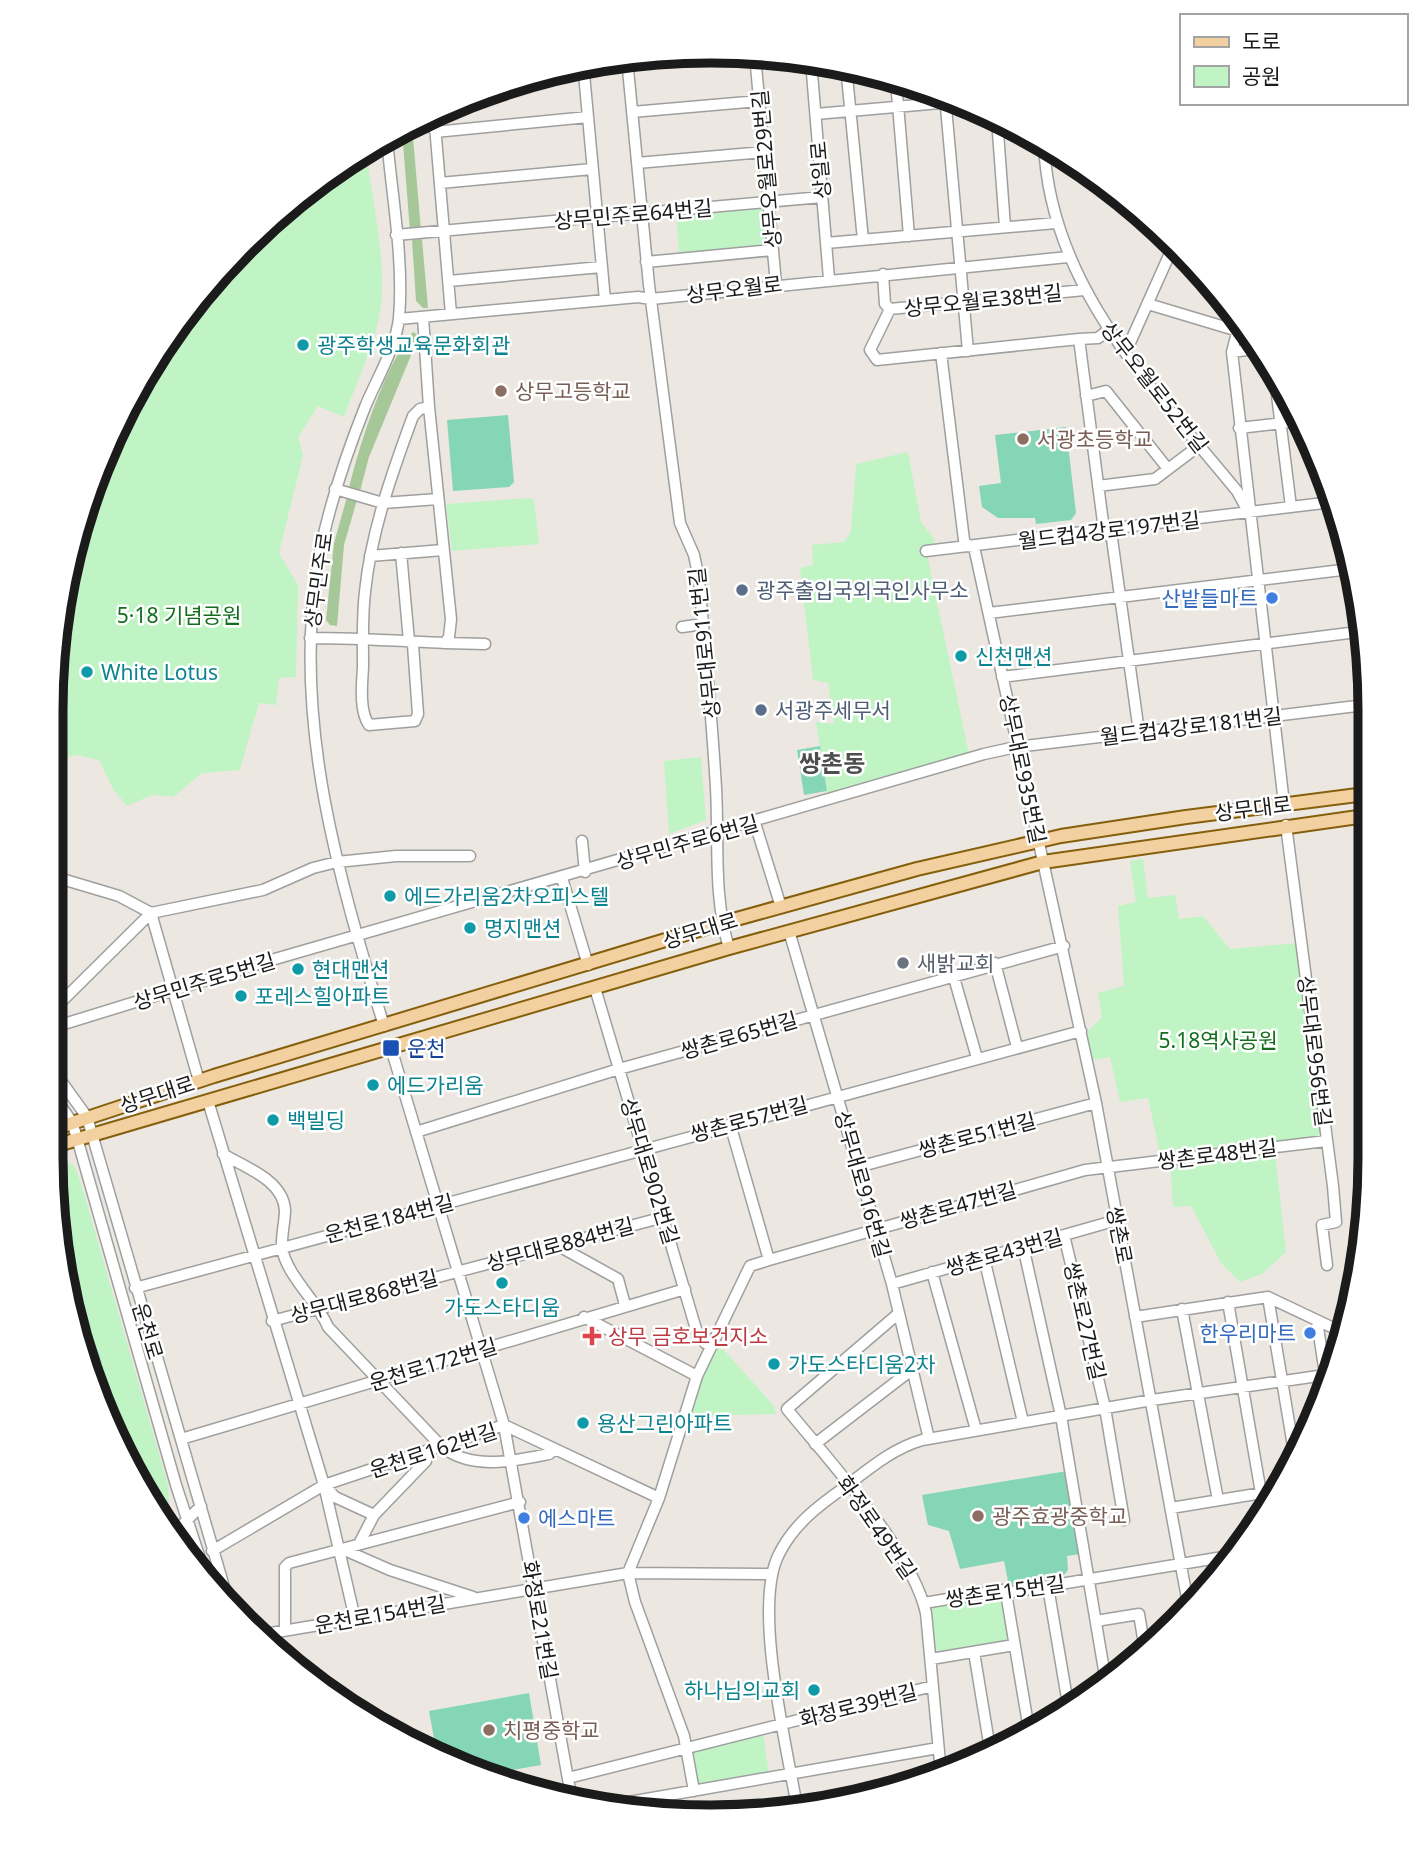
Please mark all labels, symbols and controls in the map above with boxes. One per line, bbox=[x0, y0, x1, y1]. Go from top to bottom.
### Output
legend bbox=[1180, 14, 1407, 105]
text: 도로 bbox=[1242, 27, 1281, 55]
text: 공원 bbox=[1242, 62, 1281, 90]
street label: 상무오월로29번길 bbox=[745, 88, 787, 250]
street label: 상일로 bbox=[804, 140, 836, 200]
street label: 상무민주로64번길 bbox=[552, 193, 714, 235]
street label: 상무오월로 bbox=[684, 269, 784, 309]
street label: 상무오월로38번길 bbox=[902, 278, 1064, 322]
street label: 상무오월로52번길 bbox=[1095, 316, 1215, 458]
place label: 광주학생교육문화회관 bbox=[317, 331, 510, 359]
marker: 광주학생교육문화회관 bbox=[295, 337, 311, 353]
place label: 상무고등학교 bbox=[515, 377, 631, 405]
marker: 상무고등학교 bbox=[493, 383, 509, 399]
place label: 서광초등학교 bbox=[1037, 425, 1153, 453]
marker: 서광초등학교 bbox=[1015, 431, 1031, 447]
street label: 월드컵4강로197번길 bbox=[1016, 505, 1202, 555]
street label: 상무민주로 bbox=[297, 530, 339, 630]
street label: 상무대로911번길 bbox=[682, 566, 726, 720]
place label: 광주출입국외국인사무소 bbox=[756, 576, 969, 604]
marker: 광주출입국외국인사무소 bbox=[734, 582, 750, 598]
place label: 산밭들마트 bbox=[1161, 584, 1258, 612]
marker: 산밭들마트 bbox=[1264, 590, 1280, 606]
park label: 5·18 기념공원 bbox=[117, 601, 241, 629]
place label: 신천맨션 bbox=[975, 642, 1052, 670]
marker: 신천맨션 bbox=[953, 648, 969, 664]
place label: White Lotus bbox=[101, 658, 218, 686]
marker: White Lotus bbox=[79, 664, 95, 680]
street label: 상무대로935번길 bbox=[994, 692, 1052, 846]
place label: 서광주세무서 bbox=[775, 696, 891, 724]
street label: 월드컵4강로181번길 bbox=[1098, 701, 1284, 751]
marker: 서광주세무서 bbox=[753, 702, 769, 718]
district label: 쌍촌동 bbox=[799, 746, 865, 779]
street label: 상무대로 bbox=[1213, 789, 1293, 827]
street label: 상무민주로6번길 bbox=[612, 808, 762, 876]
place label: 에드가리움2차오피스텔 bbox=[404, 882, 609, 910]
marker: 에드가리움2차오피스텔 bbox=[382, 888, 398, 904]
street label: 상무대로 bbox=[659, 905, 741, 955]
place label: 명지맨션 bbox=[484, 914, 561, 942]
marker: 명지맨션 bbox=[462, 920, 478, 936]
street label: 상무민주로5번길 bbox=[129, 946, 279, 1016]
place label: 새밝교회 bbox=[917, 949, 994, 977]
place label: 현대맨션 bbox=[312, 955, 389, 983]
marker: 새밝교회 bbox=[895, 955, 911, 971]
marker: 현대맨션 bbox=[290, 961, 306, 977]
street label: 상무대로956번길 bbox=[1292, 974, 1338, 1128]
place label: 포레스힐아파트 bbox=[255, 982, 390, 1010]
marker: 포레스힐아파트 bbox=[233, 988, 249, 1004]
street label: 쌍촌로65번길 bbox=[677, 1005, 801, 1065]
park label: 5.18역사공원 bbox=[1159, 1026, 1277, 1054]
place label: 운천 bbox=[407, 1034, 446, 1062]
marker: 운천 bbox=[381, 1038, 401, 1058]
street label: 상무대로 bbox=[116, 1069, 198, 1119]
place label: 에드가리움 bbox=[387, 1071, 484, 1099]
marker: 에드가리움 bbox=[365, 1077, 381, 1093]
street label: 쌍촌로57번길 bbox=[687, 1090, 811, 1148]
street label: 상무대로902번길 bbox=[614, 1094, 686, 1248]
place label: 백빌딩 bbox=[287, 1106, 345, 1134]
street label: 쌍촌로51번길 bbox=[915, 1106, 1039, 1164]
street label: 상무대로916번길 bbox=[829, 1107, 897, 1261]
marker: 백빌딩 bbox=[265, 1112, 281, 1128]
street label: 쌍촌로48번길 bbox=[1155, 1133, 1279, 1175]
street label: 쌍촌로47번길 bbox=[896, 1175, 1020, 1235]
street label: 운천로184번길 bbox=[321, 1187, 457, 1249]
street label: 쌍촌로 bbox=[1101, 1204, 1139, 1266]
street label: 상무대로884번길 bbox=[483, 1211, 637, 1277]
street label: 쌍촌로43번길 bbox=[942, 1222, 1066, 1282]
street label: 쌍촌로27번길 bbox=[1058, 1259, 1112, 1383]
street label: 상무대로868번길 bbox=[287, 1263, 441, 1329]
marker: 가도스타디움 bbox=[494, 1275, 510, 1291]
place label: 가도스타디움 bbox=[444, 1293, 560, 1321]
street label: 운천로 bbox=[126, 1299, 170, 1363]
place label: 한우리마트 bbox=[1199, 1319, 1296, 1347]
place label: 상무 금호보건지소 bbox=[608, 1322, 768, 1350]
marker: 한우리마트 bbox=[1302, 1325, 1318, 1341]
marker: 상무 금호보건지소 bbox=[582, 1326, 602, 1346]
street label: 운천로172번길 bbox=[365, 1331, 501, 1397]
place label: 가도스타디움2차 bbox=[788, 1350, 935, 1378]
marker: 가도스타디움2차 bbox=[766, 1356, 782, 1372]
place label: 용산그린아파트 bbox=[597, 1409, 732, 1437]
marker: 용산그린아파트 bbox=[575, 1415, 591, 1431]
street label: 운천로162번길 bbox=[366, 1416, 500, 1484]
street label: 화정로49번길 bbox=[831, 1470, 923, 1584]
place label: 광주효광중학교 bbox=[992, 1502, 1127, 1530]
place label: 에스마트 bbox=[538, 1504, 615, 1532]
marker: 광주효광중학교 bbox=[970, 1508, 986, 1524]
marker: 에스마트 bbox=[516, 1510, 532, 1526]
street label: 화정로21번길 bbox=[516, 1558, 564, 1682]
street label: 쌍촌로15번길 bbox=[943, 1569, 1067, 1613]
street label: 운천로154번길 bbox=[312, 1589, 448, 1639]
place label: 하나님의교회 bbox=[684, 1676, 800, 1704]
street label: 화정로39번길 bbox=[796, 1677, 920, 1733]
marker: 하나님의교회 bbox=[806, 1682, 822, 1698]
place label: 치평중학교 bbox=[503, 1716, 600, 1744]
marker: 치평중학교 bbox=[481, 1722, 497, 1738]

